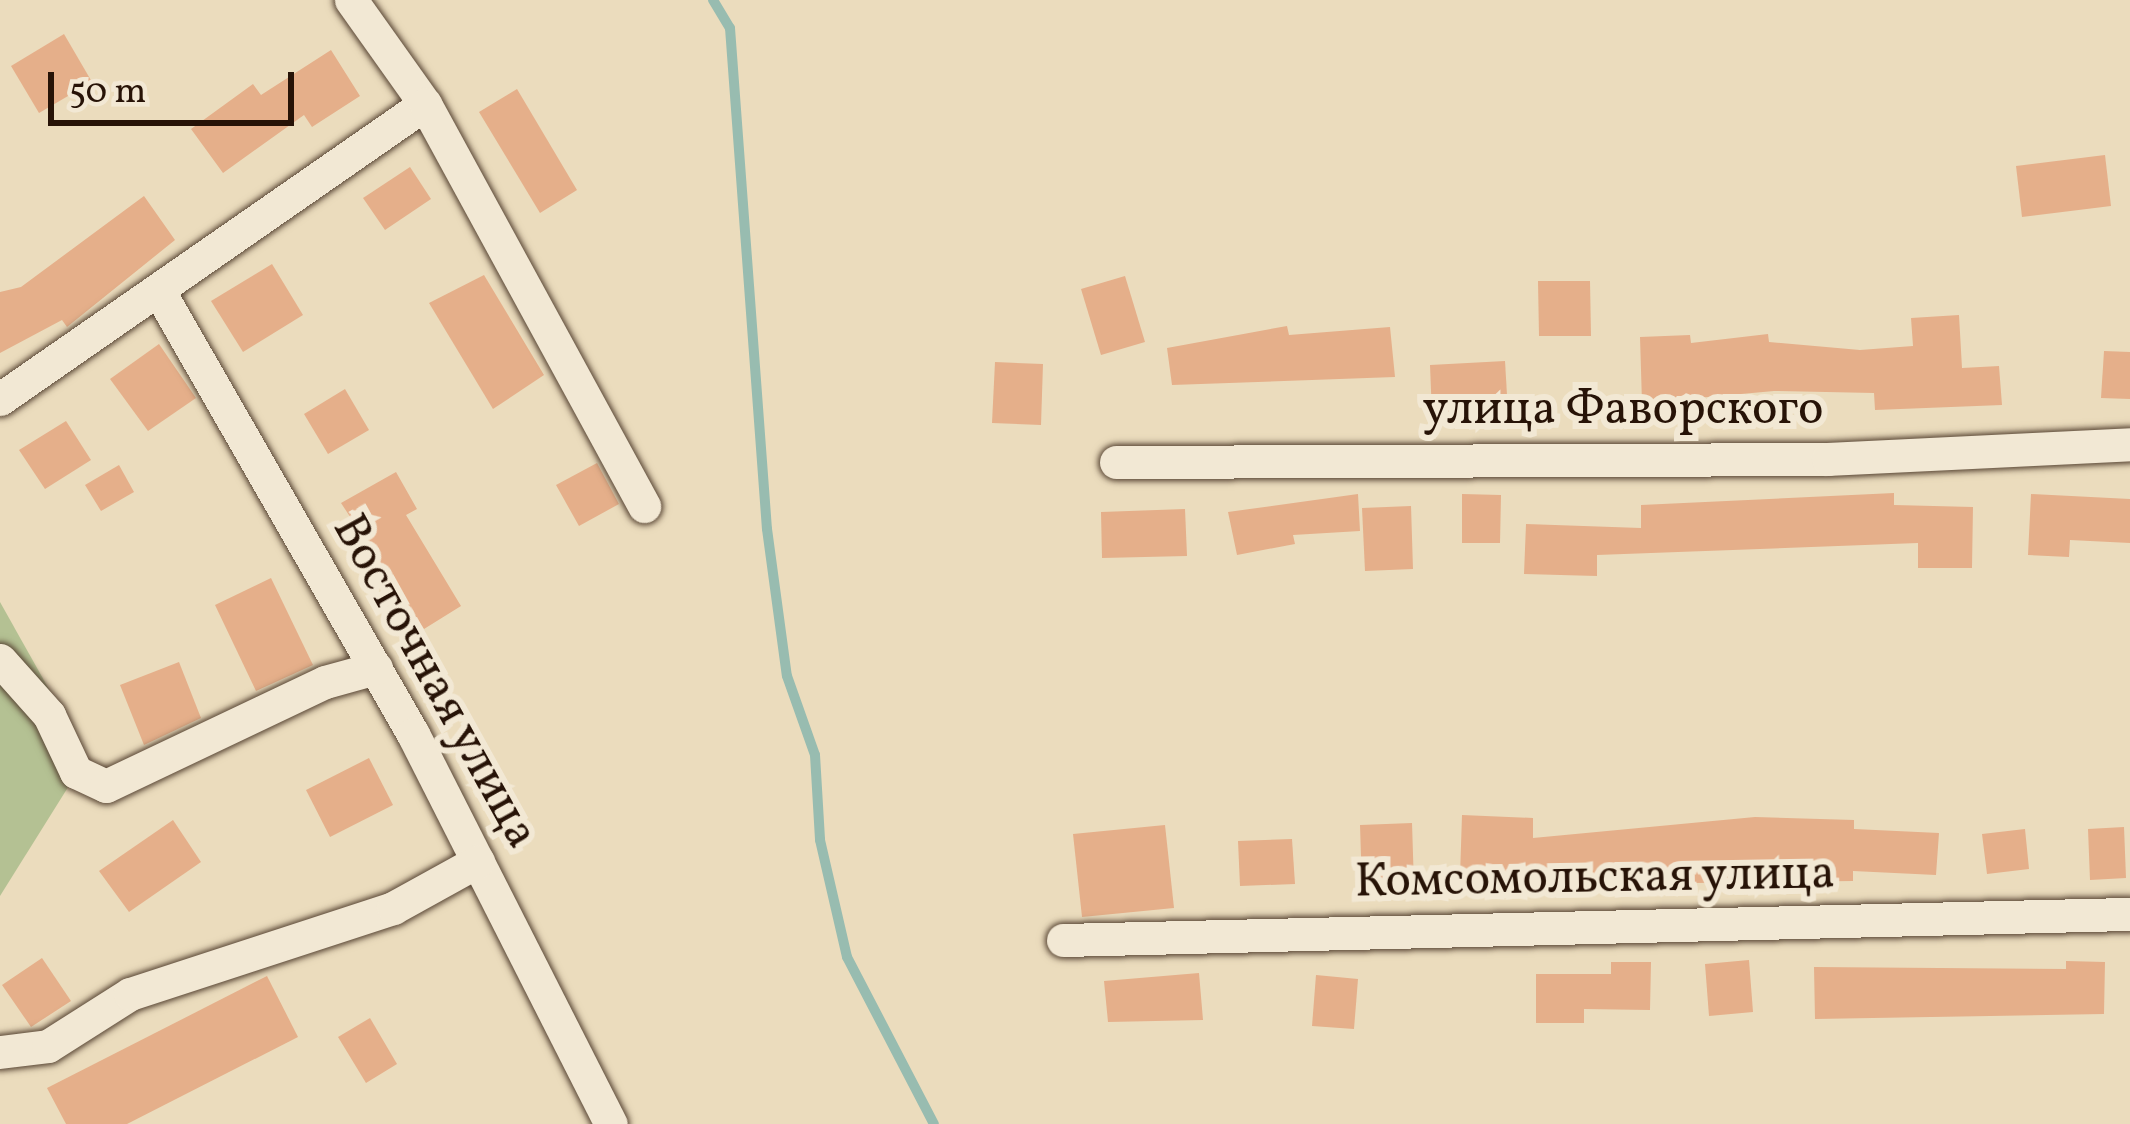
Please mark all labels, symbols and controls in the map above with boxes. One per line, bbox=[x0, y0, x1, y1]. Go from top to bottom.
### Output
scale bar bbox=[54, 48, 300, 122]
text: 50 m bbox=[69, 68, 146, 118]
street label: улица Фаворского bbox=[1422, 382, 1824, 440]
street label: Восточная улица bbox=[318, 505, 550, 859]
street label: Комсомольская улица bbox=[1354, 846, 1836, 912]

